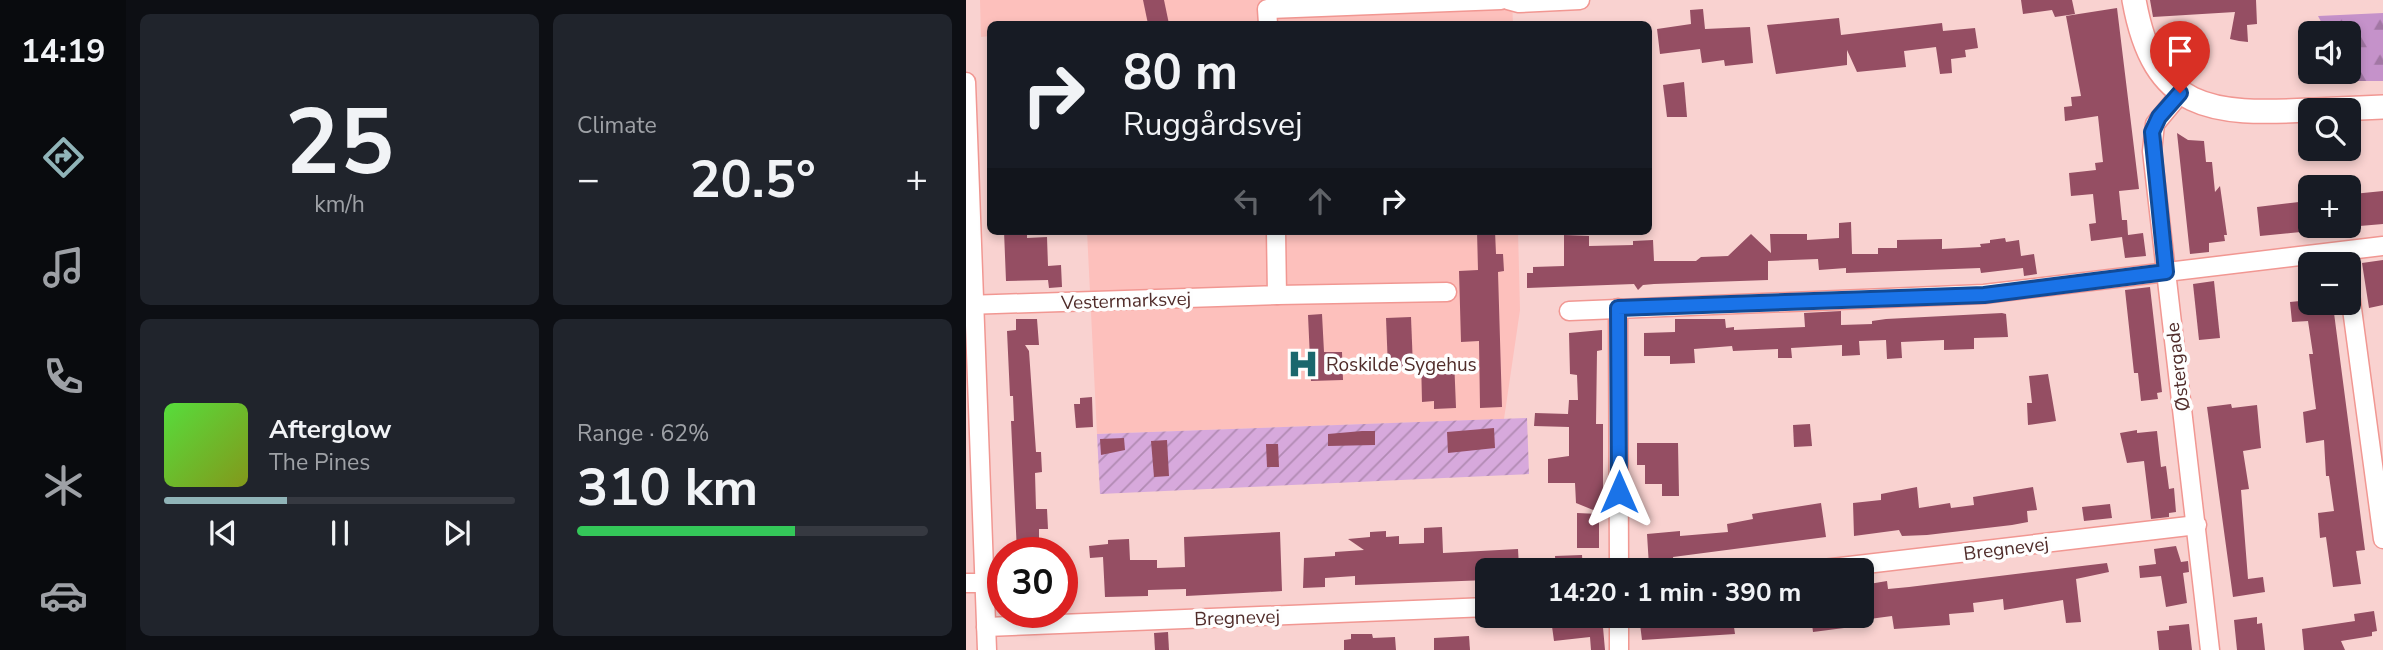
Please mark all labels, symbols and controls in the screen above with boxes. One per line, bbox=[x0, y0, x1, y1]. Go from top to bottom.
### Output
pin bbox=[2150, 21, 2210, 93]
map controls bbox=[2298, 21, 2361, 315]
button: sound bbox=[2298, 21, 2361, 84]
text: 14:19 bbox=[21, 30, 105, 73]
icon: arrive bbox=[2161, 32, 2199, 70]
text: 80 m bbox=[1123, 39, 1238, 106]
icon: right bbox=[1008, 49, 1099, 140]
text: 25 bbox=[285, 81, 394, 205]
button: search bbox=[2298, 98, 2361, 161]
text: Ruggårdsvej bbox=[1123, 103, 1303, 146]
text: Climate bbox=[577, 110, 657, 141]
icon: directions bbox=[39, 133, 88, 182]
text: 20.5° bbox=[689, 144, 816, 215]
text: − bbox=[577, 154, 600, 205]
text: + bbox=[905, 154, 928, 205]
button: + bbox=[2298, 175, 2361, 238]
icon: left bbox=[1228, 182, 1266, 220]
icon: ahead bbox=[1301, 182, 1339, 220]
icon: right bbox=[1374, 182, 1412, 220]
text: km/h bbox=[314, 189, 365, 220]
icon: music bbox=[39, 243, 88, 292]
button: − bbox=[2298, 252, 2361, 315]
street label: Vestermarksvej bbox=[1059, 286, 1192, 316]
street label: Østergade bbox=[2160, 321, 2196, 413]
hospital icon: Roskilde Sygehus bbox=[1286, 347, 1320, 381]
icon: phone bbox=[39, 352, 88, 401]
place label: Roskilde Sygehus bbox=[1326, 352, 1477, 378]
text: Afterglow bbox=[269, 412, 392, 447]
text: Range · 62% bbox=[577, 418, 709, 449]
text: The Pines bbox=[269, 447, 370, 478]
text: 310 km bbox=[577, 452, 758, 523]
position arrow bbox=[1582, 455, 1656, 529]
icon: climate bbox=[39, 461, 88, 510]
icon: previous bbox=[204, 514, 242, 552]
icon: pause bbox=[321, 514, 359, 552]
icon: next bbox=[438, 514, 476, 552]
street label: Bregnevej bbox=[1962, 531, 2050, 567]
speed limit sign: 30 bbox=[987, 537, 1078, 628]
icon: car bbox=[39, 571, 88, 620]
text: 14:20 · 1 min · 390 m bbox=[1548, 575, 1801, 610]
street label: Bregnevej bbox=[1194, 604, 1280, 632]

